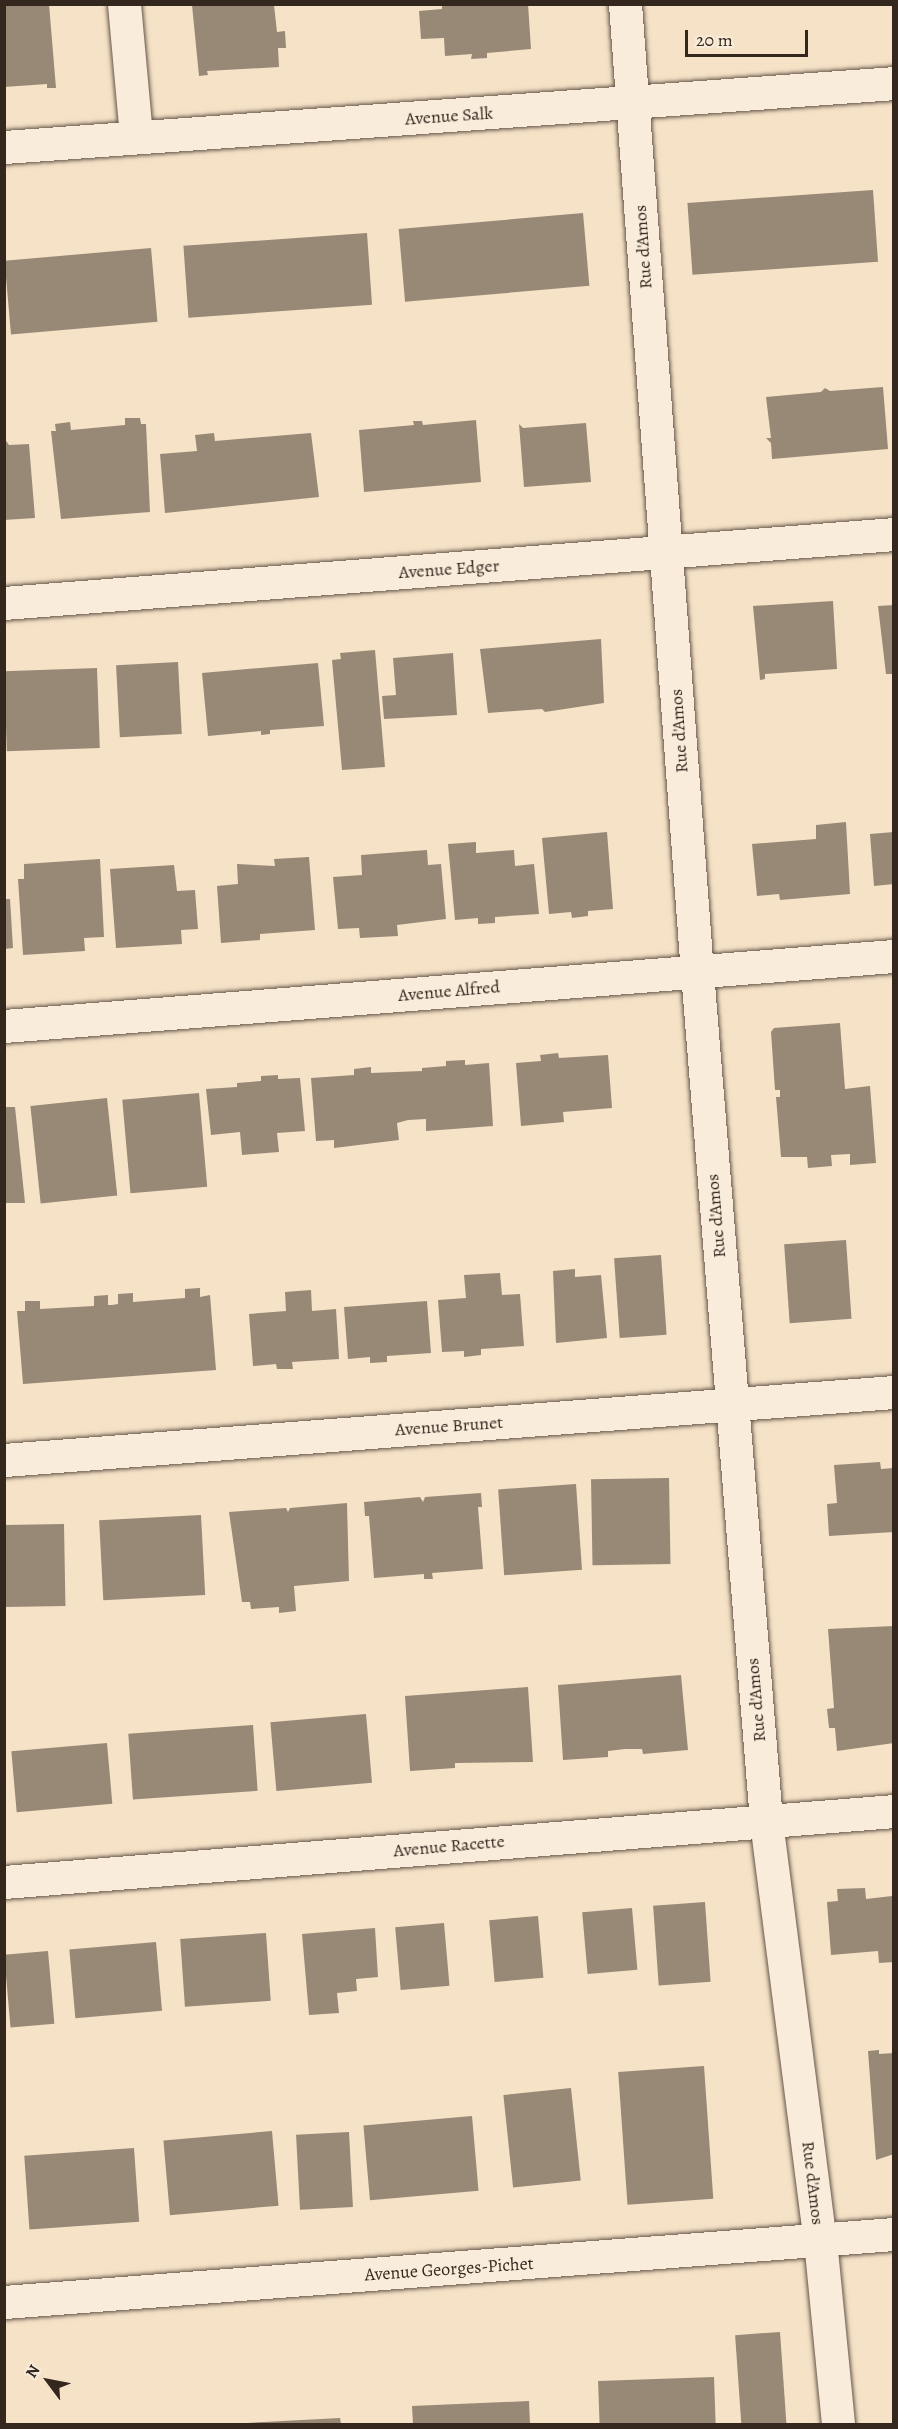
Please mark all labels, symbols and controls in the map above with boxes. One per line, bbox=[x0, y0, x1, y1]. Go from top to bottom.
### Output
scale bar bbox=[688, 18, 811, 56]
text: 20 m bbox=[696, 28, 733, 52]
street label: Avenue Salk bbox=[404, 102, 494, 130]
street label: Rue d'Amos bbox=[629, 204, 657, 290]
street label: Avenue Edger bbox=[398, 555, 500, 583]
street label: Rue d'Amos bbox=[665, 688, 693, 774]
street label: Avenue Alfred bbox=[397, 976, 501, 1006]
street label: Rue d'Amos bbox=[702, 1173, 730, 1259]
street label: Avenue Brunet bbox=[394, 1411, 504, 1441]
street label: Rue d'Amos bbox=[742, 1657, 770, 1743]
street label: Avenue Racette bbox=[392, 1830, 506, 1862]
street label: Rue d'Amos bbox=[797, 2140, 829, 2226]
street label: Avenue Georges-Pichet bbox=[364, 2252, 534, 2286]
north arrow bbox=[18, 2351, 78, 2411]
text: N bbox=[20, 2361, 45, 2382]

